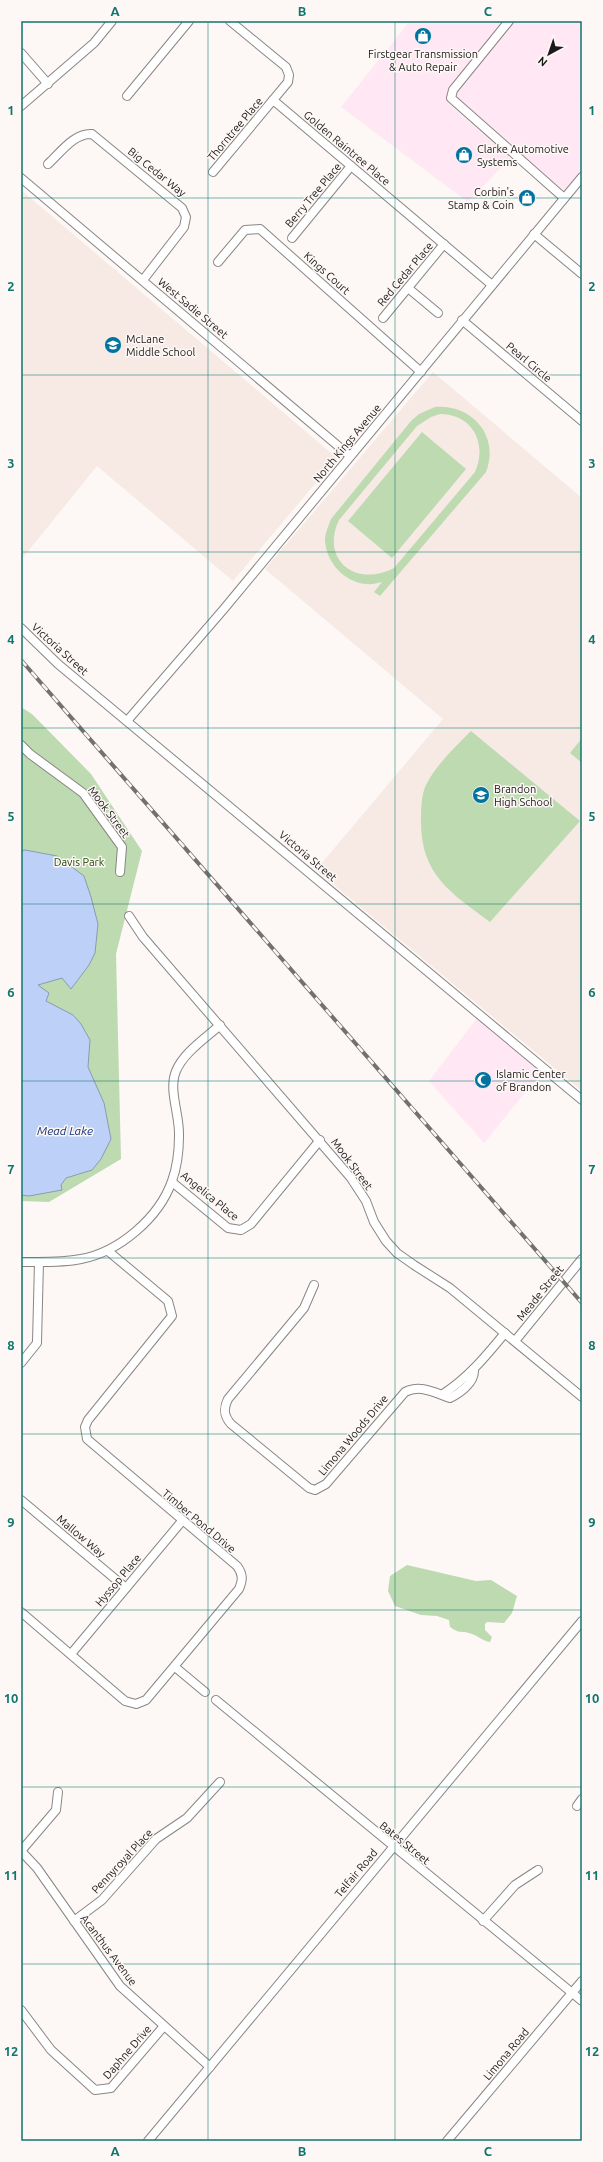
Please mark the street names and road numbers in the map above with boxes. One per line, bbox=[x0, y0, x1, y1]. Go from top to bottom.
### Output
street label: Thorntree Place bbox=[205, 95, 265, 163]
street label: Golden Raintree Place bbox=[301, 108, 393, 188]
street label: Big Cedar Way bbox=[126, 145, 189, 199]
street label: Berry Tree Place bbox=[283, 160, 343, 230]
street label: Red Cedar Place bbox=[375, 240, 435, 308]
street label: Kings Court bbox=[302, 249, 353, 297]
street label: West Sadie Street bbox=[156, 275, 231, 341]
street label: Pearl Circle bbox=[504, 340, 554, 384]
street label: North Kings Avenue bbox=[311, 402, 383, 484]
street label: Victoria Street bbox=[29, 621, 91, 678]
street label: Mook Street bbox=[86, 784, 133, 841]
street label: Victoria Street bbox=[277, 828, 340, 884]
street label: Mook Street bbox=[329, 1136, 376, 1193]
street label: Angelica Place bbox=[179, 1169, 241, 1223]
street label: Meade Street bbox=[514, 1263, 566, 1323]
street label: Limona Woods Drive bbox=[316, 1392, 390, 1478]
street label: Timber Pond Drive bbox=[160, 1487, 238, 1555]
street label: Mallow Way bbox=[54, 1512, 108, 1560]
street label: Hyssop Place bbox=[93, 1552, 143, 1608]
street label: Bates Street bbox=[378, 1819, 433, 1867]
street label: Pennyroyal Place bbox=[89, 1826, 155, 1896]
street label: Telfair Road bbox=[332, 1847, 380, 1899]
street label: Acanthus Avenue bbox=[79, 1912, 139, 1988]
street label: Daphne Drive bbox=[100, 2023, 154, 2081]
street label: Limona Road bbox=[481, 2026, 531, 2082]

